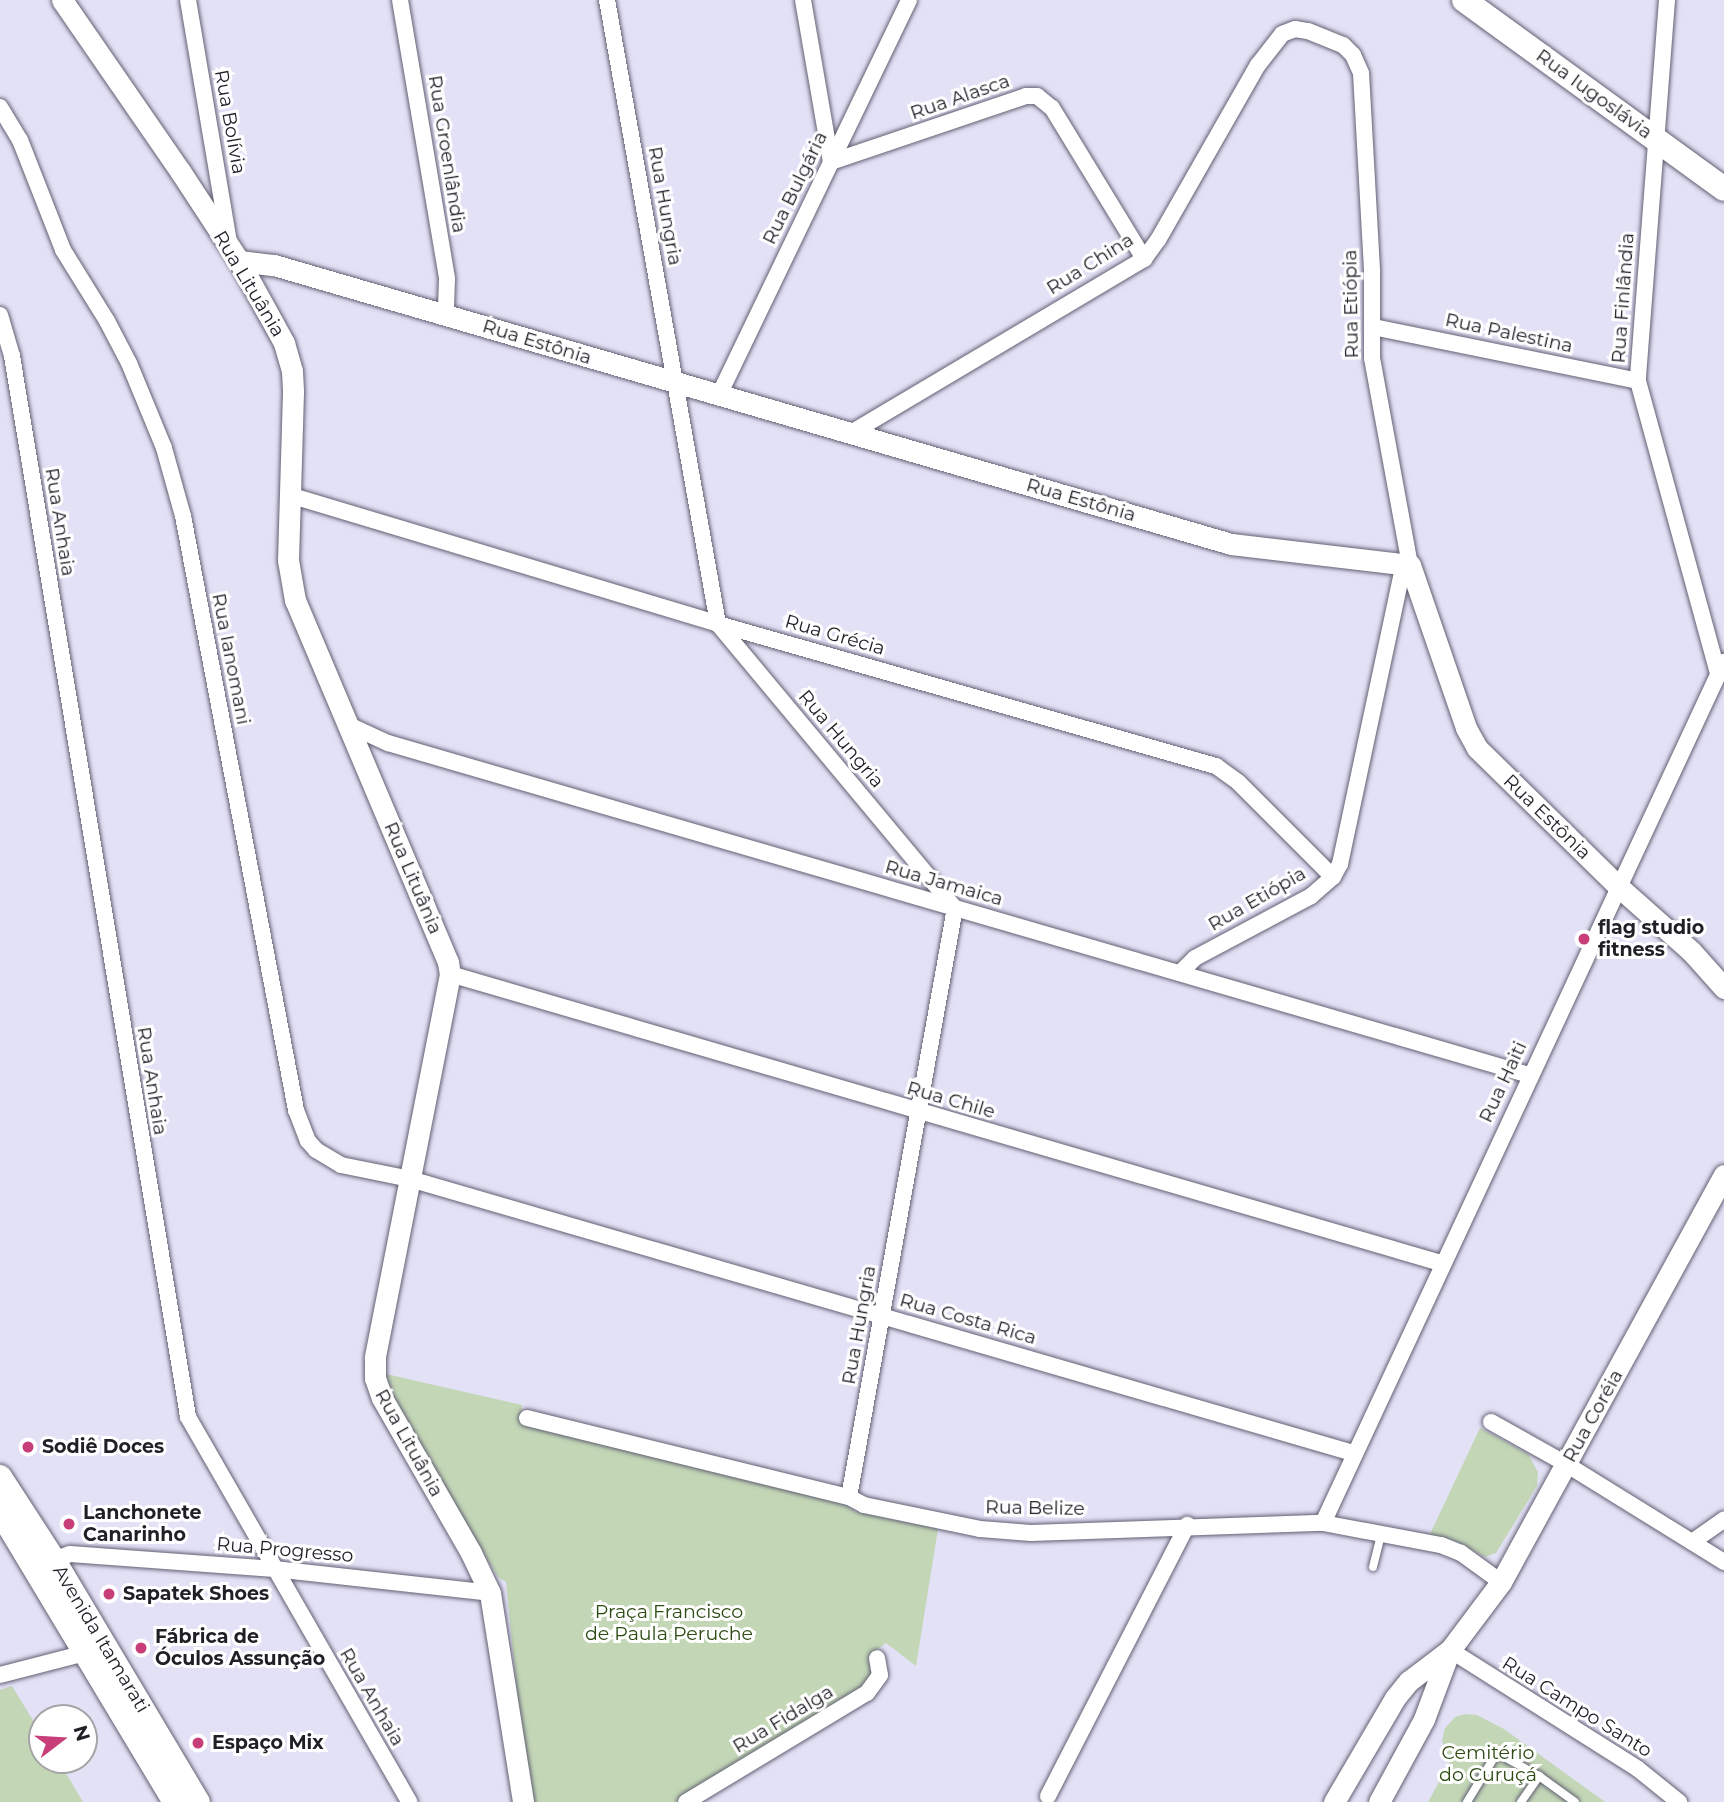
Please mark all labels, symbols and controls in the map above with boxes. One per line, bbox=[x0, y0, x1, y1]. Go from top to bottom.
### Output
street label: Rua Iugoslávia bbox=[1531, 44, 1657, 144]
street label: Rua Bolívia bbox=[210, 68, 250, 176]
street label: Rua Alasca bbox=[907, 69, 1013, 125]
street label: Rua Groenlândia bbox=[423, 74, 471, 234]
street label: Rua Bulgária bbox=[758, 128, 832, 248]
street label: Rua Hungria bbox=[643, 145, 687, 267]
street label: Rua Lituânia bbox=[208, 227, 290, 341]
street label: Rua China bbox=[1042, 228, 1138, 300]
street label: Rua Finlândia bbox=[1607, 232, 1639, 364]
street label: Rua Etiópia bbox=[1339, 249, 1363, 359]
street label: Rua Palestina bbox=[1443, 308, 1575, 358]
street label: Rua Estônia bbox=[480, 315, 594, 369]
street label: Rua Anhaia bbox=[40, 466, 80, 578]
street label: Rua Estônia bbox=[1024, 473, 1138, 527]
street label: Rua Ianomani bbox=[207, 591, 255, 727]
street label: Rua Grécia bbox=[782, 610, 888, 660]
street label: Rua Hungria bbox=[794, 685, 888, 793]
street label: Rua Estônia bbox=[1498, 770, 1596, 864]
street label: Rua Lituânia bbox=[379, 818, 447, 938]
street label: Rua Jamaica bbox=[882, 855, 1006, 911]
street label: Rua Etiópia bbox=[1204, 862, 1310, 936]
place label: flag studio fitness bbox=[1598, 917, 1704, 961]
marker: flag studio fitness bbox=[1576, 931, 1592, 947]
street label: Rua Anhaia bbox=[132, 1025, 172, 1137]
street label: Rua Haiti bbox=[1474, 1038, 1532, 1126]
street label: Rua Chile bbox=[904, 1077, 998, 1123]
street label: Rua Hungria bbox=[837, 1264, 881, 1386]
street label: Rua Costa Rica bbox=[897, 1289, 1039, 1349]
street label: Rua Coréia bbox=[1558, 1366, 1628, 1466]
street label: Rua Lituânia bbox=[370, 1385, 448, 1501]
place label: Sodiê Doces bbox=[42, 1436, 164, 1458]
marker: Sodiê Doces bbox=[20, 1439, 36, 1455]
street label: Rua Belize bbox=[985, 1496, 1085, 1520]
place label: Lanchonete Canarinho bbox=[83, 1502, 201, 1546]
marker: Lanchonete Canarinho bbox=[61, 1516, 77, 1532]
street label: Rua Progresso bbox=[216, 1533, 354, 1567]
street label: Avenida Itamarati bbox=[48, 1561, 154, 1717]
place label: Sapatek Shoes bbox=[123, 1583, 269, 1605]
marker: Sapatek Shoes bbox=[101, 1586, 117, 1602]
park label: Praça Francisco de Paula Peruche bbox=[585, 1601, 753, 1645]
place label: Fábrica de Óculos Assunção bbox=[155, 1626, 325, 1670]
marker: Fábrica de Óculos Assunção bbox=[133, 1640, 149, 1656]
street label: Rua Anhaia bbox=[335, 1644, 409, 1750]
street label: Rua Campo Santo bbox=[1498, 1652, 1656, 1762]
street label: Rua Fidalga bbox=[729, 1680, 837, 1758]
north arrow bbox=[28, 1704, 98, 1774]
text: N bbox=[68, 1723, 95, 1744]
place label: Espaço Mix bbox=[212, 1732, 324, 1754]
marker: Espaço Mix bbox=[190, 1735, 206, 1751]
park label: Cemitério do Curuçá bbox=[1439, 1742, 1537, 1786]

